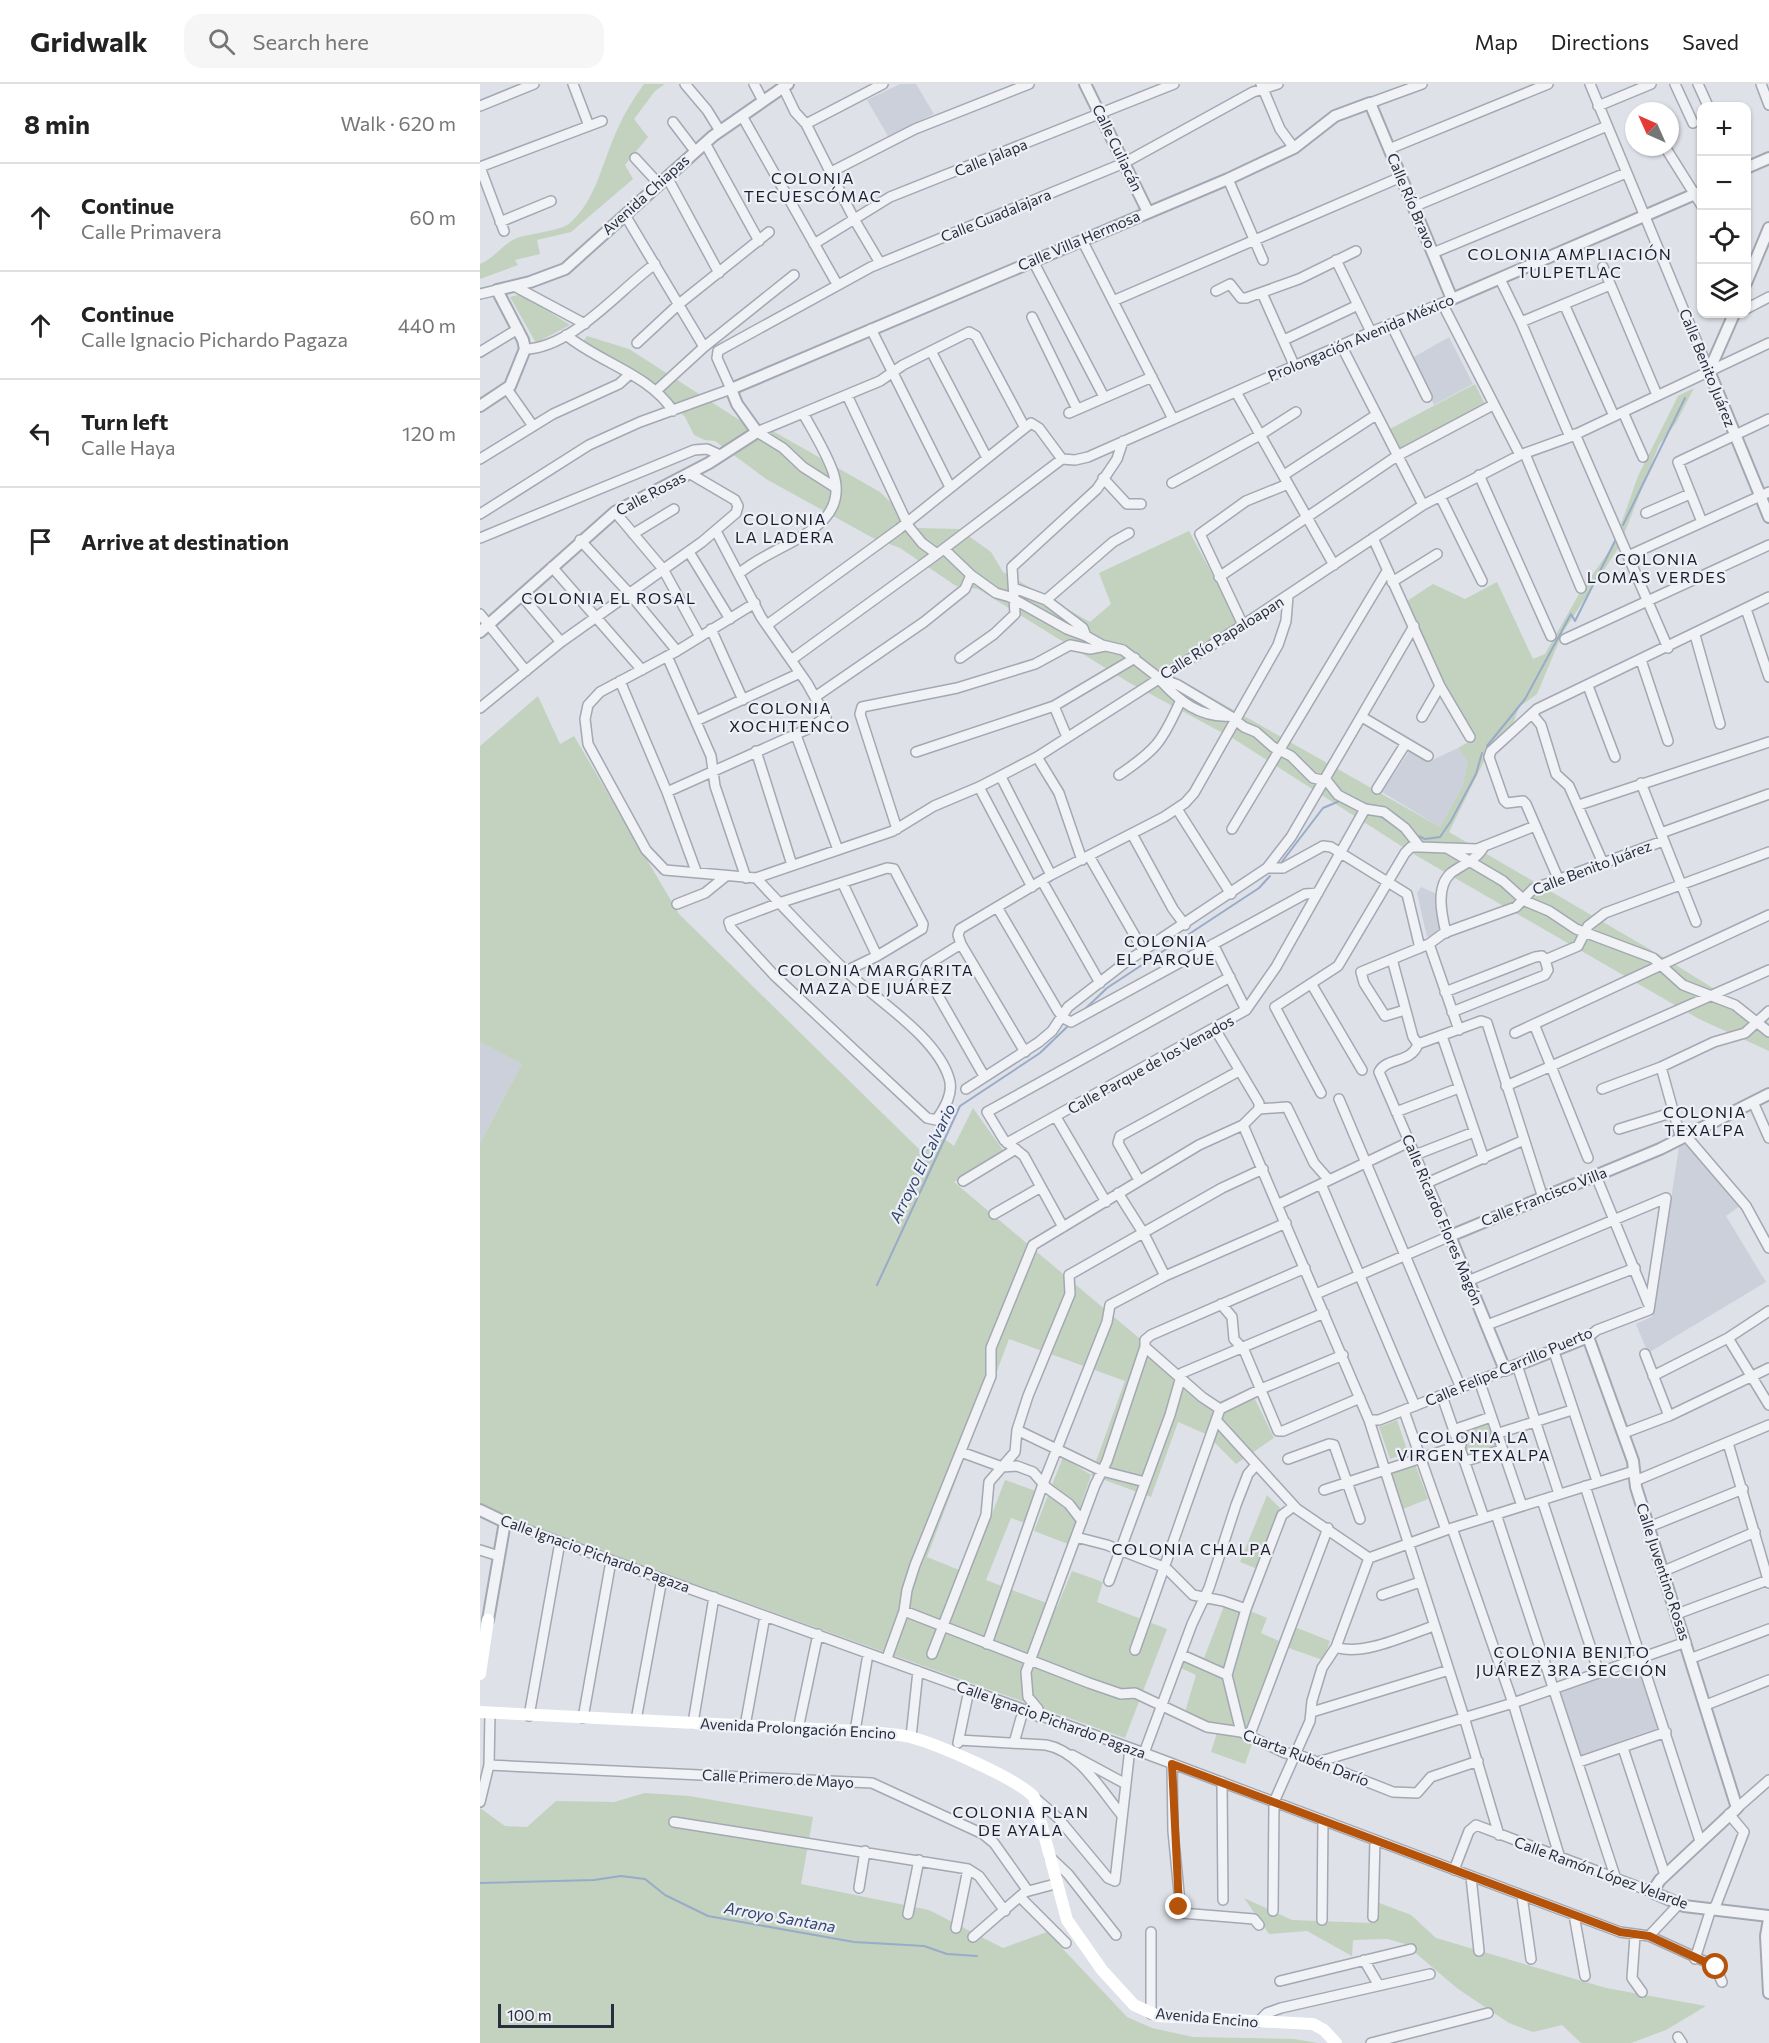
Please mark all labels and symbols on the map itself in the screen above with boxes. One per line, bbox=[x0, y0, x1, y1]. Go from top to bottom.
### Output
street label: Calle Culiacán bbox=[1089, 101, 1147, 194]
north arrow bbox=[1625, 102, 1679, 156]
street label: Calle Jalapa bbox=[952, 134, 1030, 180]
street label: Avenida Chiapas bbox=[598, 150, 693, 238]
street label: Calle Río Bravo bbox=[1384, 150, 1440, 251]
district label: COLONIA TECUESCÓMAC bbox=[744, 168, 882, 205]
street label: Calle Guadalajara bbox=[938, 185, 1053, 245]
street label: Calle Villa Hermosa bbox=[1015, 206, 1142, 274]
district label: COLONIA AMPLIACIÓN TULPETLAC bbox=[1468, 244, 1672, 281]
street label: Prolongación Avenida México bbox=[1265, 290, 1456, 385]
street label: Calle Benito Juárez bbox=[1676, 306, 1740, 429]
street label: Calle Rosas bbox=[613, 467, 689, 519]
district label: COLONIA LA LADERA bbox=[735, 509, 835, 546]
district label: COLONIA LOMAS VERDES bbox=[1587, 549, 1727, 586]
district label: COLONIA EL ROSAL bbox=[521, 588, 697, 607]
street label: Calle Río Papaloapan bbox=[1156, 592, 1287, 682]
district label: COLONIA XOCHITENCO bbox=[729, 698, 851, 735]
street label: Calle Benito Juárez bbox=[1530, 836, 1654, 898]
district label: COLONIA EL PARQUE bbox=[1116, 931, 1216, 968]
district label: COLONIA MARGARITA MAZA DE JUÁREZ bbox=[778, 960, 974, 997]
street label: Calle Parque de los Venados bbox=[1064, 1011, 1237, 1117]
water label: Arroyo El Calvario bbox=[884, 1100, 959, 1226]
district label: COLONIA TEXALPA bbox=[1663, 1102, 1747, 1139]
street label: Calle Ricardo Flores Magón bbox=[1399, 1131, 1487, 1308]
street label: Calle Francisco Villa bbox=[1478, 1163, 1609, 1230]
street label: Calle Felipe Carrillo Puerto bbox=[1422, 1323, 1595, 1410]
district label: COLONIA LA VIRGEN TEXALPA bbox=[1397, 1427, 1551, 1464]
street label: Calle Juventino Rosas bbox=[1633, 1501, 1695, 1643]
street label: Calle Ignacio Pichardo Pagaza bbox=[498, 1510, 692, 1596]
district label: COLONIA CHALPA bbox=[1112, 1539, 1273, 1558]
district label: COLONIA BENITO JUÁREZ 3RA SECCIÓN bbox=[1476, 1642, 1668, 1679]
street label: Calle Ignacio Pichardo Pagaza bbox=[954, 1676, 1148, 1762]
street label: Avenida Prolongación Encino bbox=[700, 1714, 897, 1742]
street label: Cuarta Rubén Darío bbox=[1241, 1725, 1372, 1789]
street label: Calle Primero de Mayo bbox=[702, 1765, 855, 1791]
district label: COLONIA PLAN DE AYALA bbox=[953, 1802, 1089, 1839]
street label: Calle Ramón López Velarde bbox=[1512, 1832, 1691, 1912]
route end bbox=[1165, 1893, 1191, 1919]
water label: Arroyo Santana bbox=[722, 1897, 837, 1936]
route start bbox=[1702, 1953, 1728, 1979]
scale bar bbox=[498, 2001, 614, 2028]
street label: Avenida Encino bbox=[1155, 2004, 1259, 2030]

